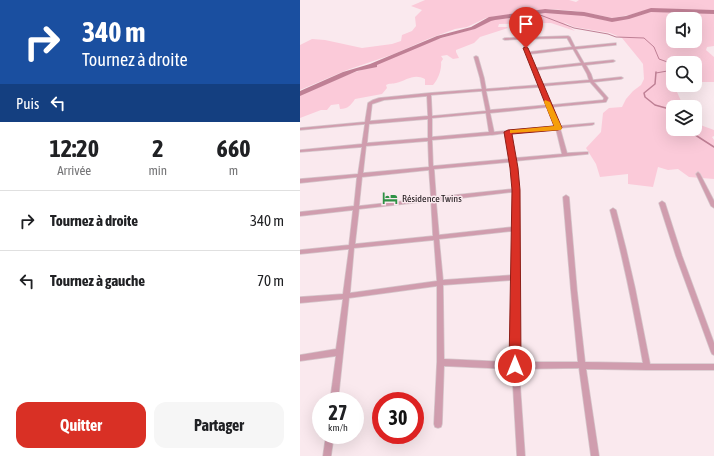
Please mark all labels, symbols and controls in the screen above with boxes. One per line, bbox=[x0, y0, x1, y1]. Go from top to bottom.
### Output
pin bbox=[509, 7.0, 543, 48]
map controls bbox=[666, 12, 702, 136]
button: sound bbox=[666, 12, 702, 48]
icon: arrive bbox=[515, 13, 537, 35]
icon: right bbox=[16, 16, 68, 68]
text: 340 m bbox=[82, 16, 145, 48]
text: Tournez à droite bbox=[82, 49, 188, 70]
button: search bbox=[666, 56, 702, 92]
icon: left bbox=[47, 92, 69, 114]
text: Puis bbox=[16, 95, 39, 112]
button: layers bbox=[666, 100, 702, 136]
text: 12:20 bbox=[50, 135, 99, 162]
text: 2 bbox=[152, 135, 163, 162]
text: 660 bbox=[217, 135, 250, 162]
text: Arrivée bbox=[57, 163, 91, 178]
text: min bbox=[148, 163, 167, 178]
text: m bbox=[229, 163, 238, 178]
hotel icon: Résidence Twins bbox=[381, 189, 399, 207]
place label: Résidence Twins bbox=[402, 193, 462, 204]
icon: right bbox=[16, 210, 38, 232]
text: Tournez à droite bbox=[50, 212, 138, 229]
text: 340 m bbox=[250, 212, 284, 229]
icon: left bbox=[16, 270, 38, 292]
text: Tournez à gauche bbox=[50, 272, 145, 289]
text: 70 m bbox=[257, 272, 284, 289]
position arrow bbox=[494, 345, 536, 387]
speed limit sign: 30 bbox=[372, 392, 424, 444]
text: 27 bbox=[329, 401, 347, 424]
button: Quitter bbox=[16, 402, 146, 448]
button: Partager bbox=[154, 402, 284, 448]
text: km/h bbox=[328, 422, 348, 433]

